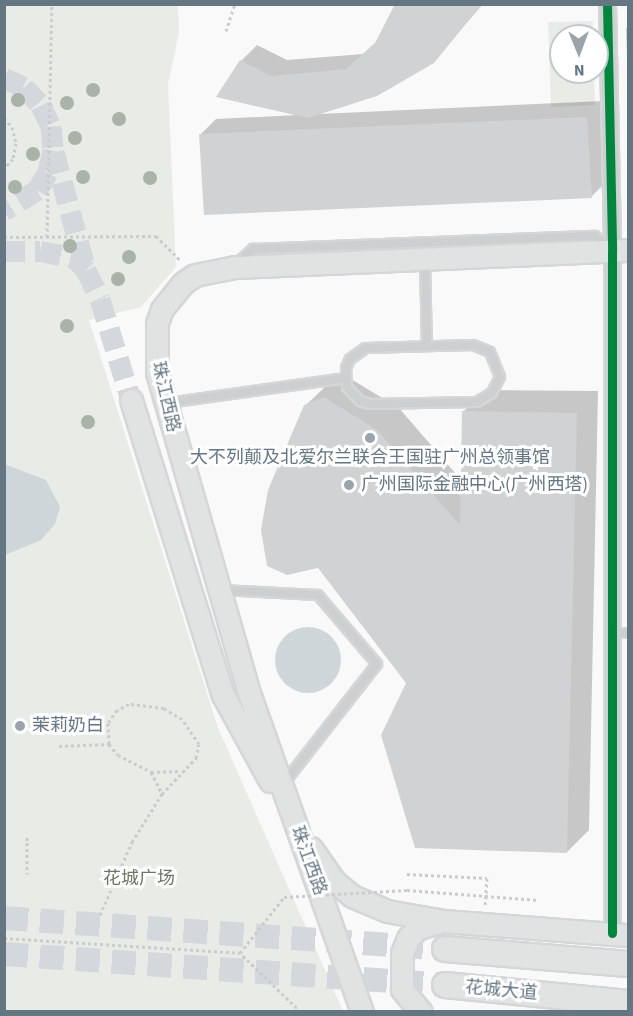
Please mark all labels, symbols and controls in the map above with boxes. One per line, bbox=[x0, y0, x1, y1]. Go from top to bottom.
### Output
north arrow bbox=[549, 24, 609, 84]
text: N bbox=[574, 59, 585, 81]
street label: 珠江西路 bbox=[146, 359, 184, 435]
marker: 大不列颠及北爱尔兰联合王国驻广州总领事馆 bbox=[363, 431, 377, 445]
place label: 大不列颠及北爱尔兰联合王国驻广州总领事馆 bbox=[190, 447, 550, 469]
place label: 广州国际金融中心(广州西塔) bbox=[361, 474, 588, 496]
marker: 广州国际金融中心(广州西塔) bbox=[342, 478, 356, 492]
place label: 茉莉奶白 bbox=[32, 715, 104, 737]
marker: 茉莉奶白 bbox=[13, 719, 27, 733]
street label: 珠江西路 bbox=[286, 823, 330, 899]
park label: 花城广场 bbox=[103, 868, 175, 890]
street label: 花城大道 bbox=[464, 977, 538, 1005]

